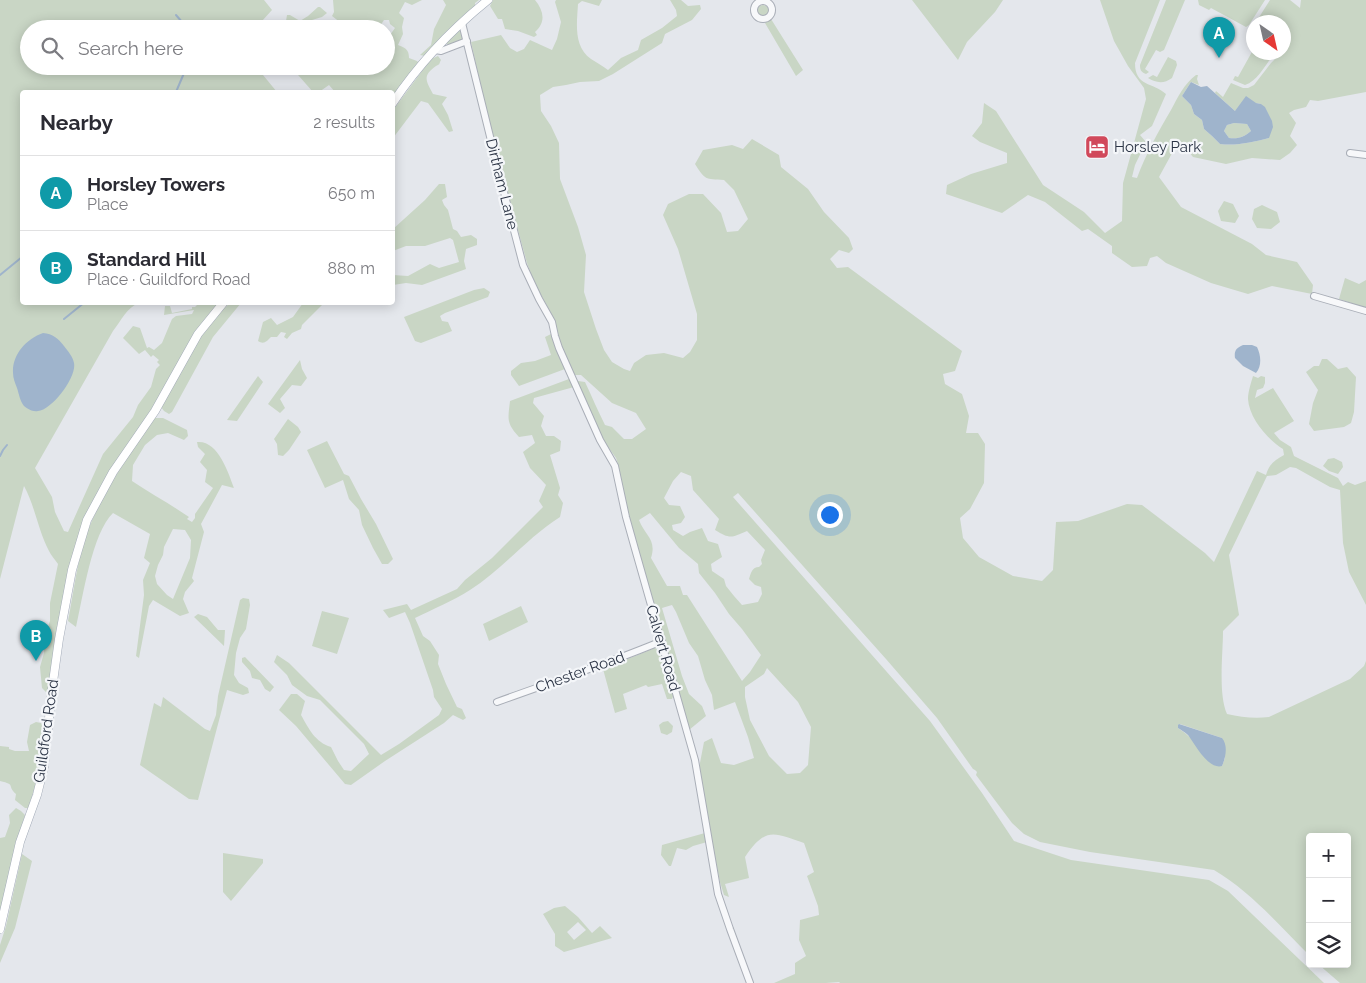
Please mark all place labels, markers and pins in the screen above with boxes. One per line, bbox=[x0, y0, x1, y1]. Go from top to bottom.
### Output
pin: A bbox=[1203, 17, 1235, 58]
hotel icon: Horsley Park bbox=[1084, 134, 1110, 160]
place label: Horsley Park bbox=[1114, 138, 1201, 156]
pin: B bbox=[20, 620, 52, 661]

